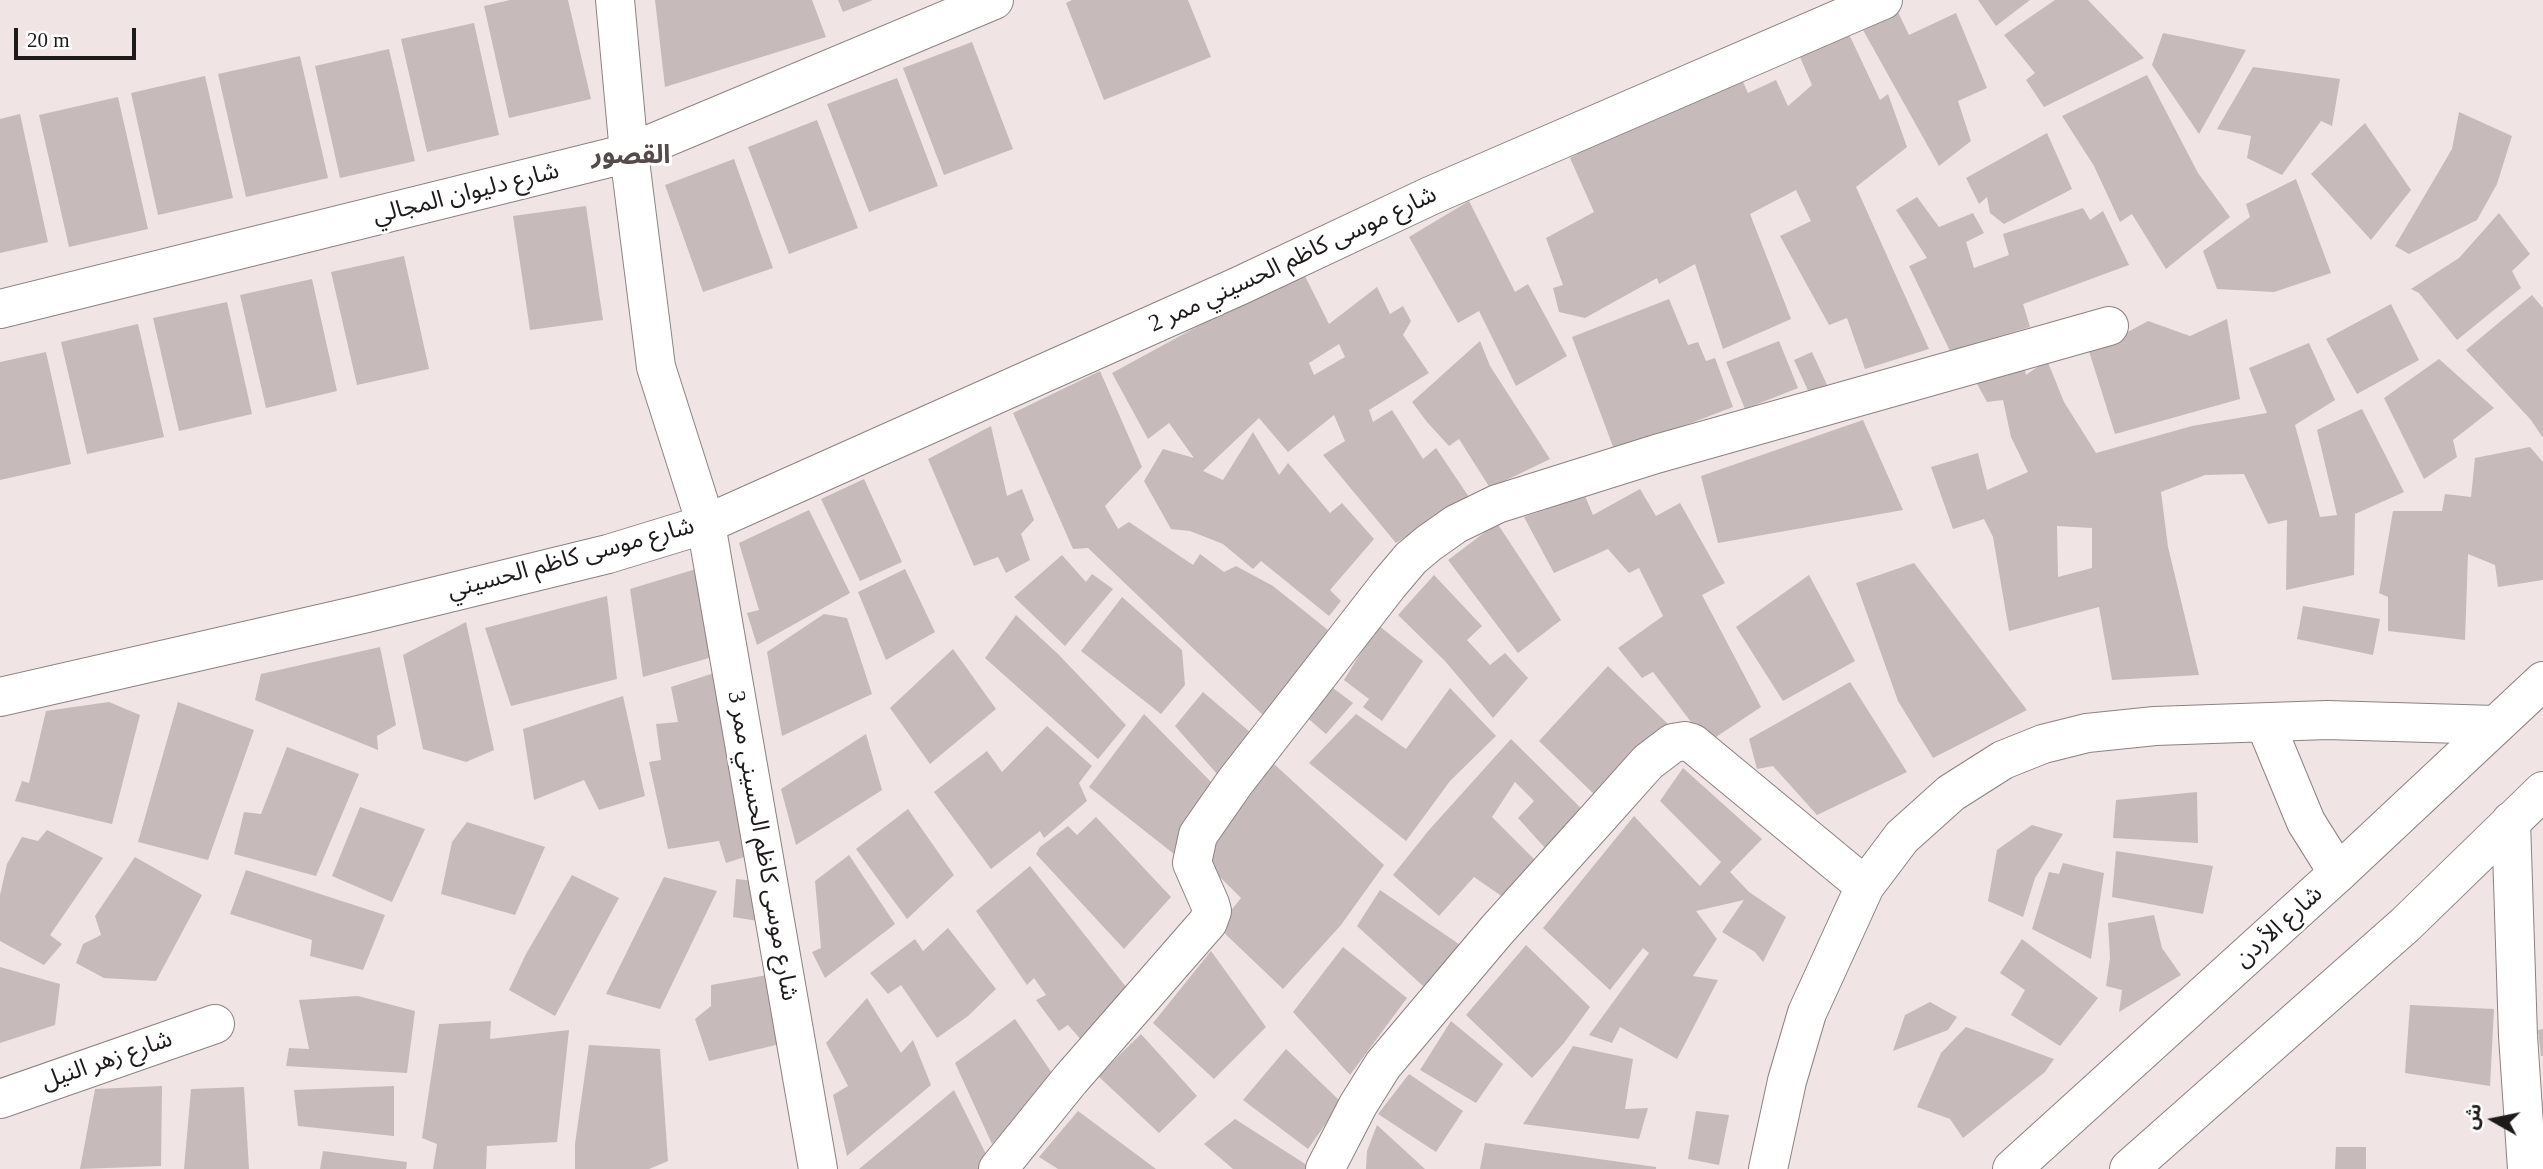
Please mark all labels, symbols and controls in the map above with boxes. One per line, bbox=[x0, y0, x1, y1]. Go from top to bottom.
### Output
scale bar bbox=[18, 14, 140, 58]
text: 20 m bbox=[27, 28, 70, 52]
district label: القصور bbox=[592, 140, 670, 172]
street label: شارع دليوان المجالي bbox=[370, 157, 562, 231]
street label: شارع موسى كاظم الحسيني ممر 2 bbox=[1145, 181, 1441, 339]
street label: شارع موسى كاظم الحسيني bbox=[444, 512, 698, 606]
street label: شارع موسى كاظم الحسيني ممر 3 bbox=[721, 689, 803, 1003]
street label: شارع الأردن bbox=[2229, 880, 2329, 974]
street label: شارع زهر النيل bbox=[38, 1025, 176, 1097]
north arrow bbox=[2459, 1085, 2529, 1155]
text: ش bbox=[2460, 1102, 2485, 1131]

